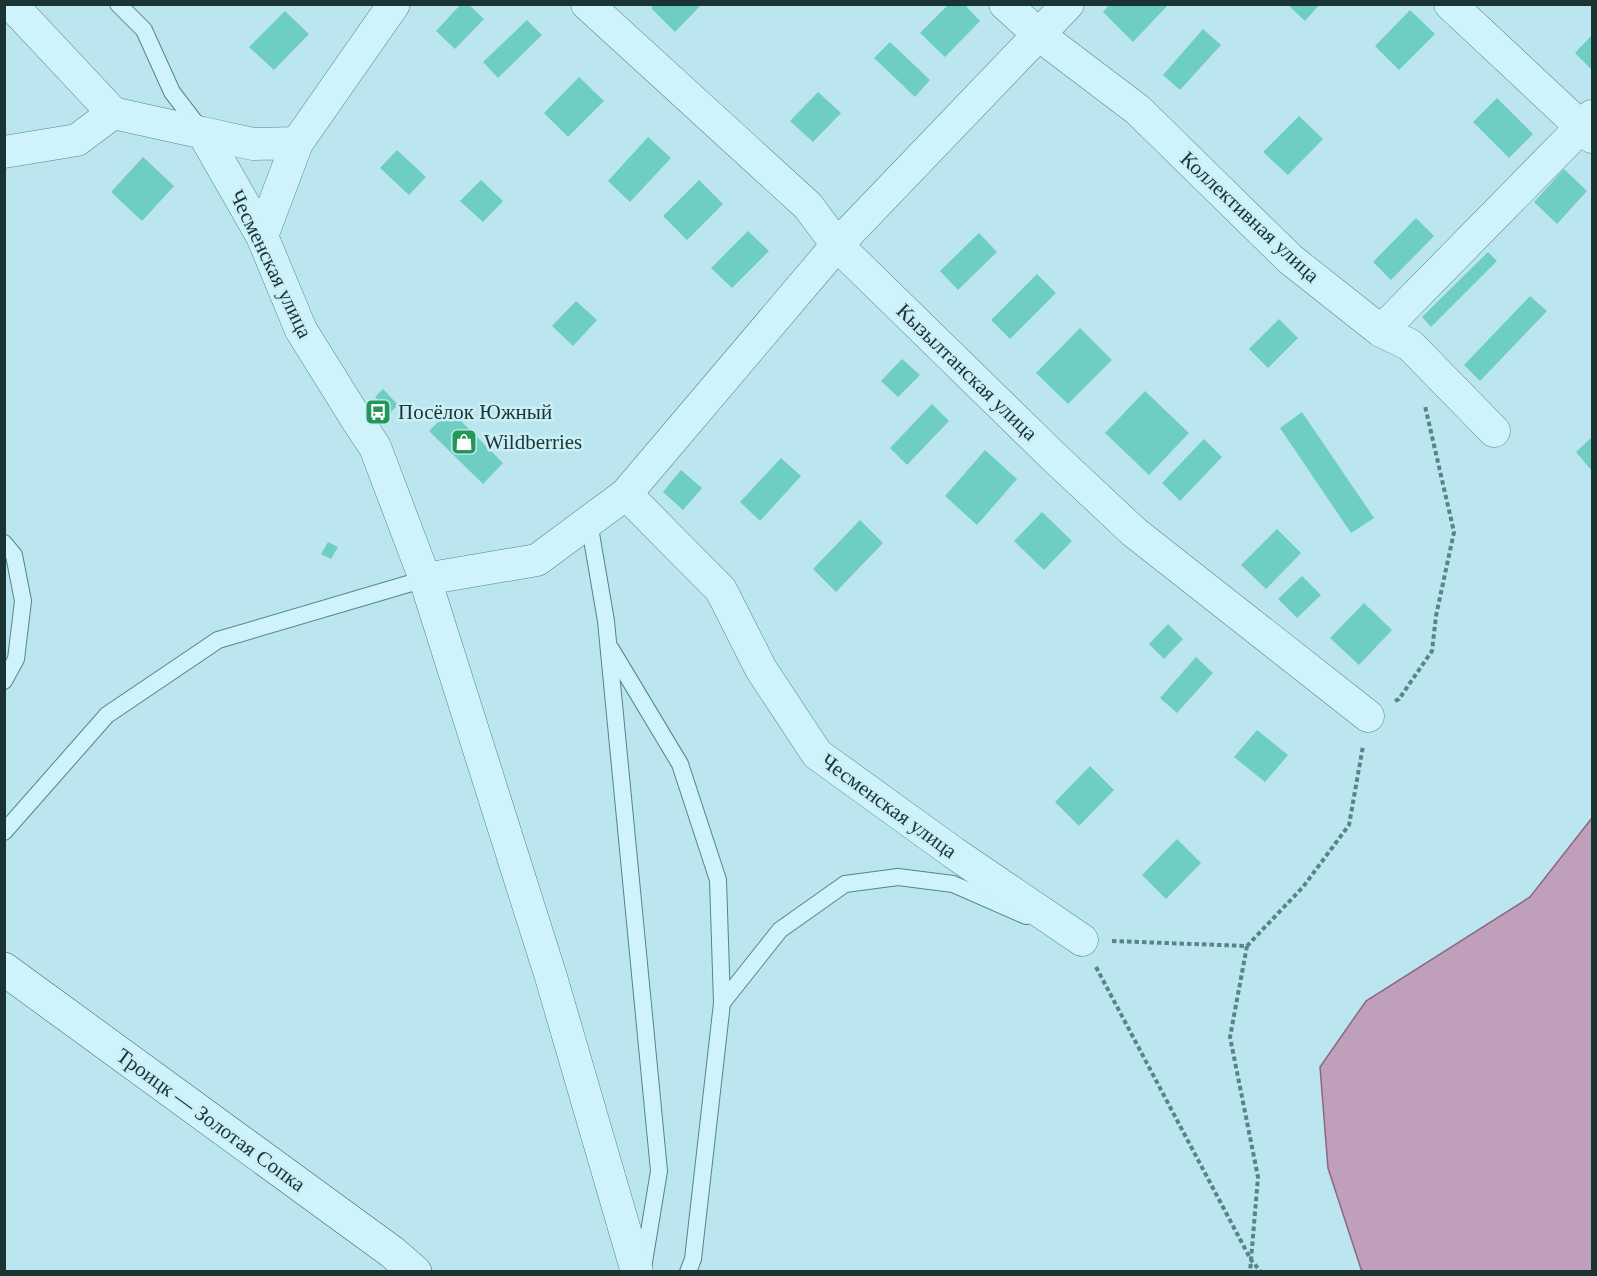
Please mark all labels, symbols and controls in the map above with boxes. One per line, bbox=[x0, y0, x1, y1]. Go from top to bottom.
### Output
street label: Коллективная улица bbox=[1176, 146, 1325, 288]
street label: Чесменская улица bbox=[225, 186, 318, 343]
street label: Кызылтанская улица bbox=[892, 299, 1043, 446]
bus stop icon: Посёлок Южный bbox=[363, 397, 393, 427]
place label: Посёлок Южный bbox=[398, 400, 552, 424]
shop icon: Wildberries bbox=[449, 427, 479, 457]
place label: Wildberries bbox=[484, 430, 582, 454]
street label: Чесменская улица bbox=[816, 749, 962, 864]
street label: Троицк — Золотая Сопка bbox=[112, 1043, 311, 1197]

